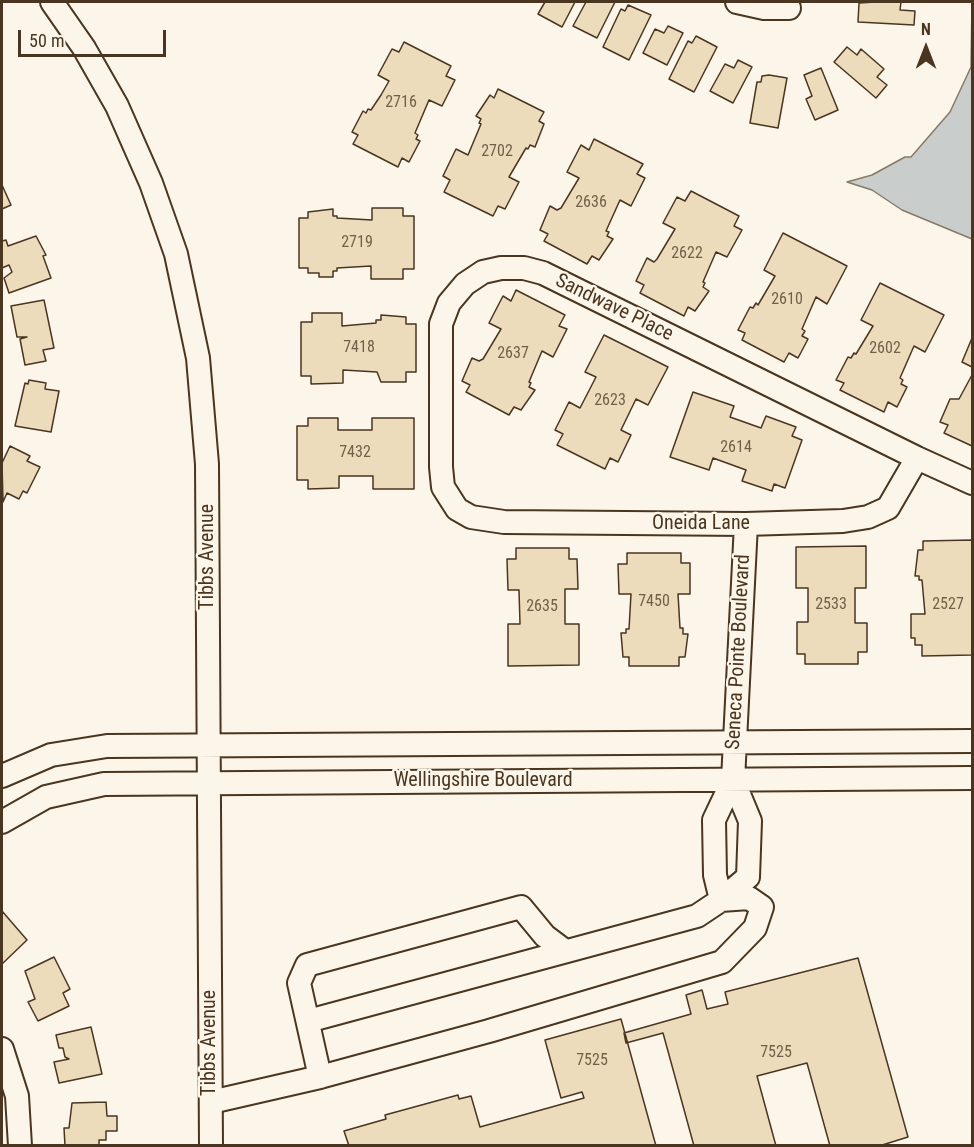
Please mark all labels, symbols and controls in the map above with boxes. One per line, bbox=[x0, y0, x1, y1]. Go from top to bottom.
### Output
scale bar bbox=[21, 18, 170, 56]
north arrow bbox=[896, 18, 956, 78]
text: N bbox=[921, 20, 931, 39]
text: 50 m bbox=[29, 30, 64, 51]
house number: 2716 bbox=[385, 93, 417, 113]
house number: 2702 bbox=[481, 142, 513, 162]
house number: 2636 bbox=[575, 193, 607, 213]
house number: 2719 bbox=[341, 233, 373, 253]
house number: 2622 bbox=[671, 244, 703, 264]
street label: Sandwave Place bbox=[551, 269, 677, 347]
house number: 2610 bbox=[771, 290, 803, 310]
house number: 7418 bbox=[343, 338, 375, 358]
house number: 2602 bbox=[869, 339, 901, 359]
house number: 2637 bbox=[497, 344, 529, 364]
house number: 2623 bbox=[594, 391, 626, 411]
house number: 2614 bbox=[720, 438, 752, 458]
house number: 7432 bbox=[339, 443, 371, 463]
street label: Tibbs Avenue bbox=[196, 504, 220, 610]
street label: Oneida Lane bbox=[652, 512, 750, 536]
street label: Seneca Pointe Boulevard bbox=[722, 554, 756, 750]
house number: 7450 bbox=[638, 592, 670, 612]
house number: 2533 bbox=[815, 595, 847, 615]
house number: 2527 bbox=[932, 595, 964, 615]
house number: 2635 bbox=[526, 597, 558, 617]
street label: Wellingshire Boulevard bbox=[393, 769, 573, 793]
street label: Tibbs Avenue bbox=[198, 990, 222, 1096]
house number: 7525 bbox=[760, 1043, 792, 1063]
house number: 7525 bbox=[576, 1051, 608, 1071]

